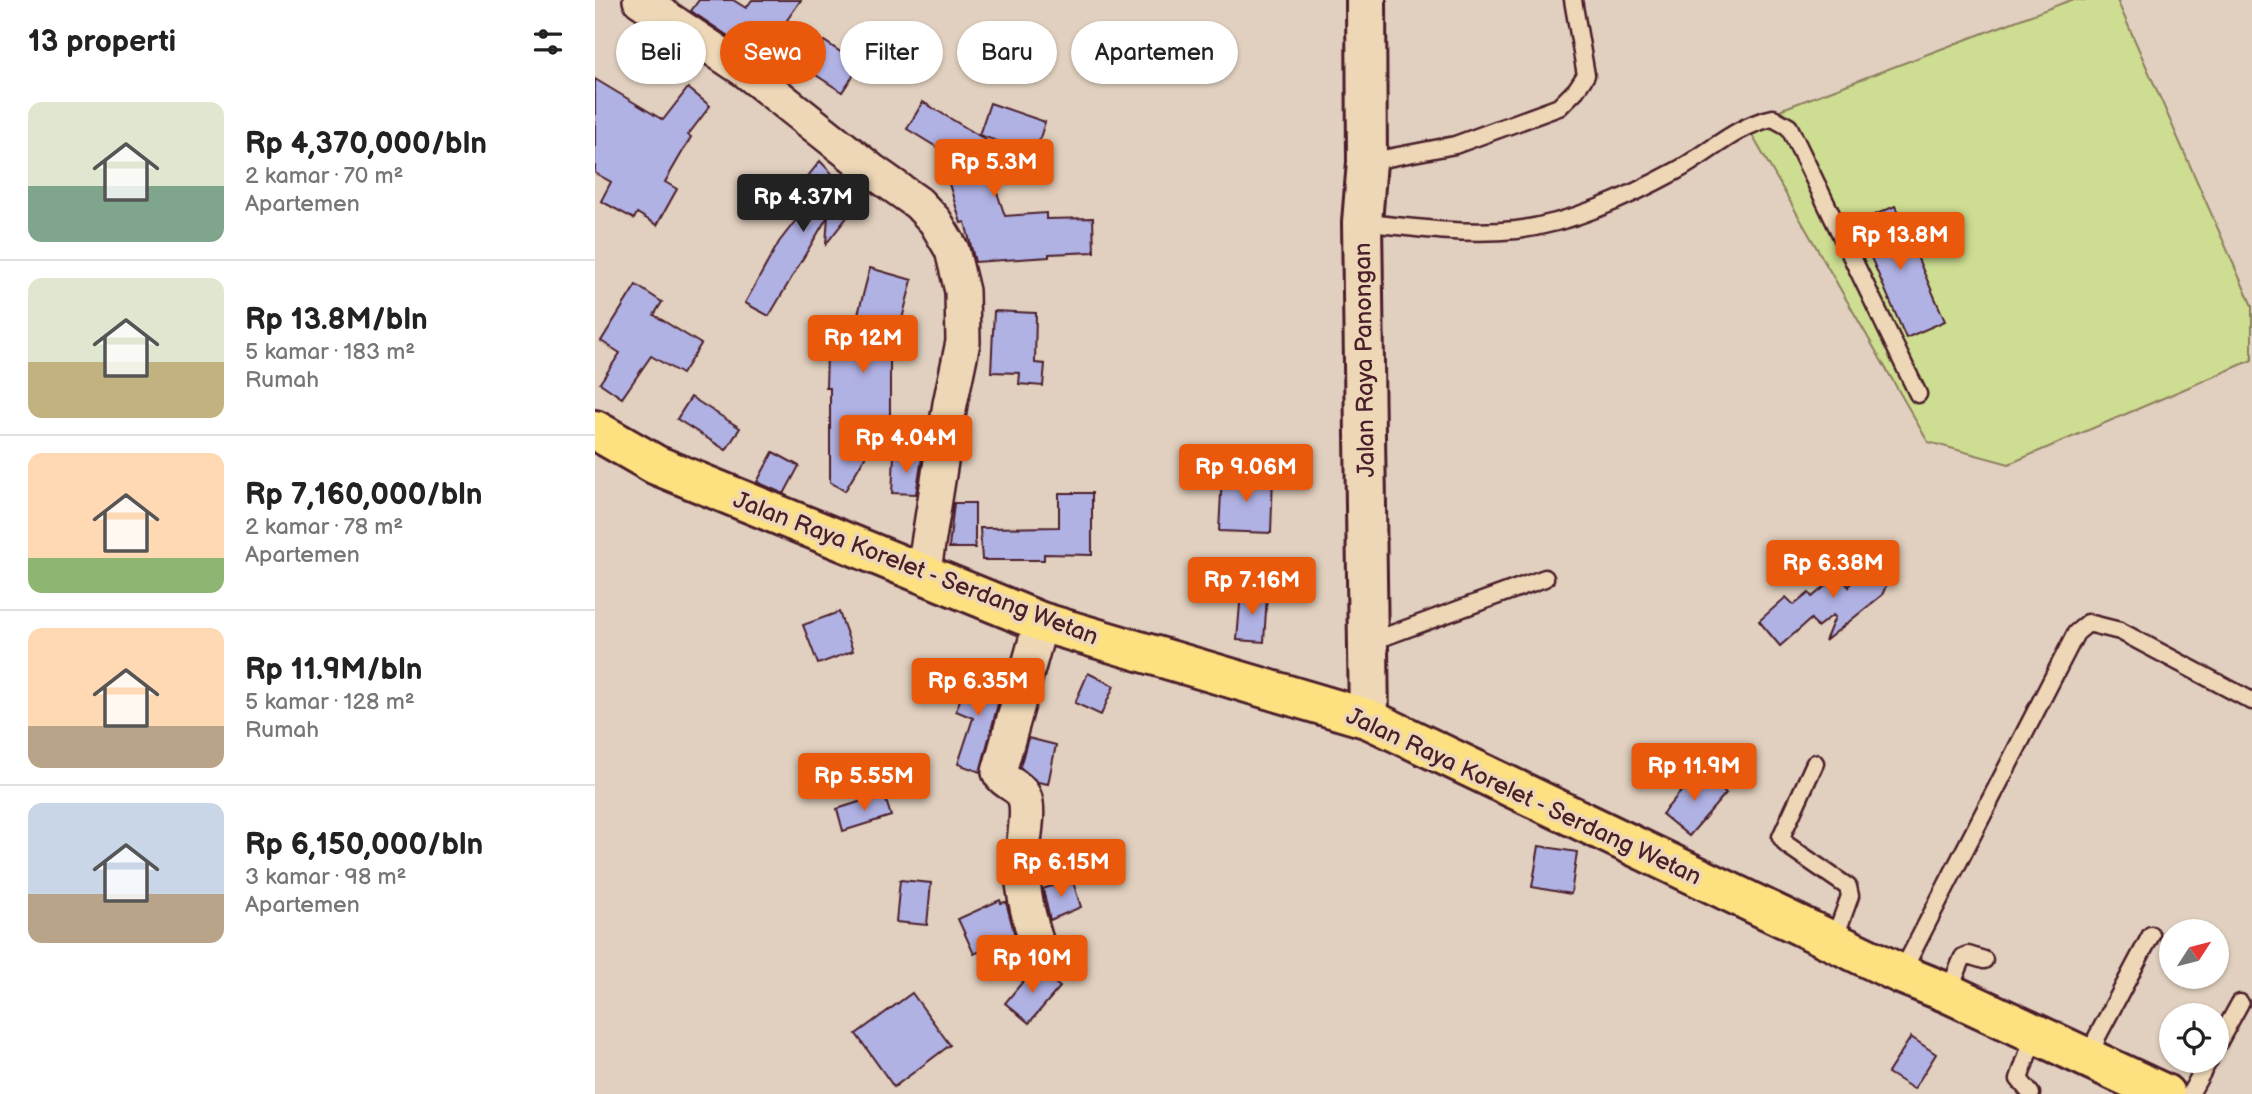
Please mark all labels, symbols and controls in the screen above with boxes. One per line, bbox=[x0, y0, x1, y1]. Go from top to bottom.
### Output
chip: Beli bbox=[616, 21, 706, 84]
chip: Sewa bbox=[720, 21, 826, 84]
chip: Filter bbox=[840, 21, 943, 84]
chip: Baru bbox=[957, 21, 1057, 84]
chip: Apartemen bbox=[1071, 21, 1238, 84]
icon: filters bbox=[529, 23, 567, 61]
text: 13 properti bbox=[28, 24, 176, 60]
text: Rp 4,370,000/bln bbox=[245, 126, 487, 162]
icon: home bbox=[84, 130, 168, 214]
pin: Rp 5.3M bbox=[929, 140, 1059, 199]
text: Rp 5.3M bbox=[951, 148, 1037, 176]
text: 2 kamar · 70 m² bbox=[245, 162, 403, 190]
pin: Rp 4.37M bbox=[731, 174, 875, 234]
text: Rp 4.37M bbox=[753, 183, 853, 211]
text: Apartemen bbox=[245, 190, 360, 218]
pin: Rp 13.8M bbox=[1828, 212, 1972, 272]
text: Rp 13.8M bbox=[1852, 221, 1949, 249]
street label: Jalan Raya Panongan bbox=[1348, 242, 1381, 478]
text: Rp 13.8M/bln bbox=[245, 302, 428, 338]
icon: home bbox=[84, 306, 168, 390]
pin: Rp 12M bbox=[806, 316, 920, 375]
text: Rp 12M bbox=[824, 324, 902, 352]
text: 5 kamar · 183 m² bbox=[245, 338, 415, 366]
text: Rumah bbox=[245, 366, 319, 394]
pin: Rp 4.04M bbox=[834, 416, 978, 475]
text: Rp 4.04M bbox=[855, 424, 957, 452]
pin: Rp 9.06M bbox=[1174, 444, 1318, 504]
text: Rp 9.06M bbox=[1195, 453, 1297, 481]
text: Rp 7,160,000/bln bbox=[245, 477, 483, 513]
icon: home bbox=[84, 481, 168, 565]
street label: Jalan Raya Korelet - Serdang Wetan bbox=[729, 485, 1102, 652]
text: 2 kamar · 78 m² bbox=[245, 513, 403, 541]
pin: Rp 6.38M bbox=[1761, 540, 1905, 600]
text: Apartemen bbox=[245, 541, 360, 569]
text: Rp 6.38M bbox=[1782, 549, 1884, 577]
pin: Rp 7.16M bbox=[1180, 558, 1324, 617]
text: Rp 7.16M bbox=[1204, 566, 1300, 594]
text: Rp 11.9M/bln bbox=[245, 652, 422, 688]
icon: home bbox=[84, 656, 168, 740]
pin: Rp 6.35M bbox=[906, 658, 1050, 718]
text: Rp 6.35M bbox=[928, 667, 1028, 695]
text: 5 kamar · 128 m² bbox=[245, 688, 415, 716]
street label: Jalan Raya Korelet - Serdang Wetan bbox=[1342, 701, 1706, 892]
text: Rumah bbox=[245, 716, 319, 744]
pin: Rp 11.9M bbox=[1622, 744, 1766, 803]
text: Rp 11.9M bbox=[1648, 752, 1740, 780]
pin: Rp 5.55M bbox=[792, 754, 936, 813]
text: Rp 5.55M bbox=[814, 762, 914, 790]
text: Rp 6,150,000/bln bbox=[245, 827, 483, 863]
icon: home bbox=[84, 831, 168, 915]
pin: Rp 6.15M bbox=[989, 839, 1133, 899]
text: Rp 6.15M bbox=[1013, 848, 1109, 876]
text: 3 kamar · 98 m² bbox=[245, 863, 406, 891]
text: Apartemen bbox=[245, 891, 360, 919]
north arrow bbox=[2159, 919, 2229, 989]
map controls bbox=[2159, 919, 2229, 1073]
pin: Rp 10M bbox=[975, 936, 1089, 995]
text: Rp 10M bbox=[992, 944, 1072, 972]
button: locate bbox=[2159, 1003, 2229, 1073]

